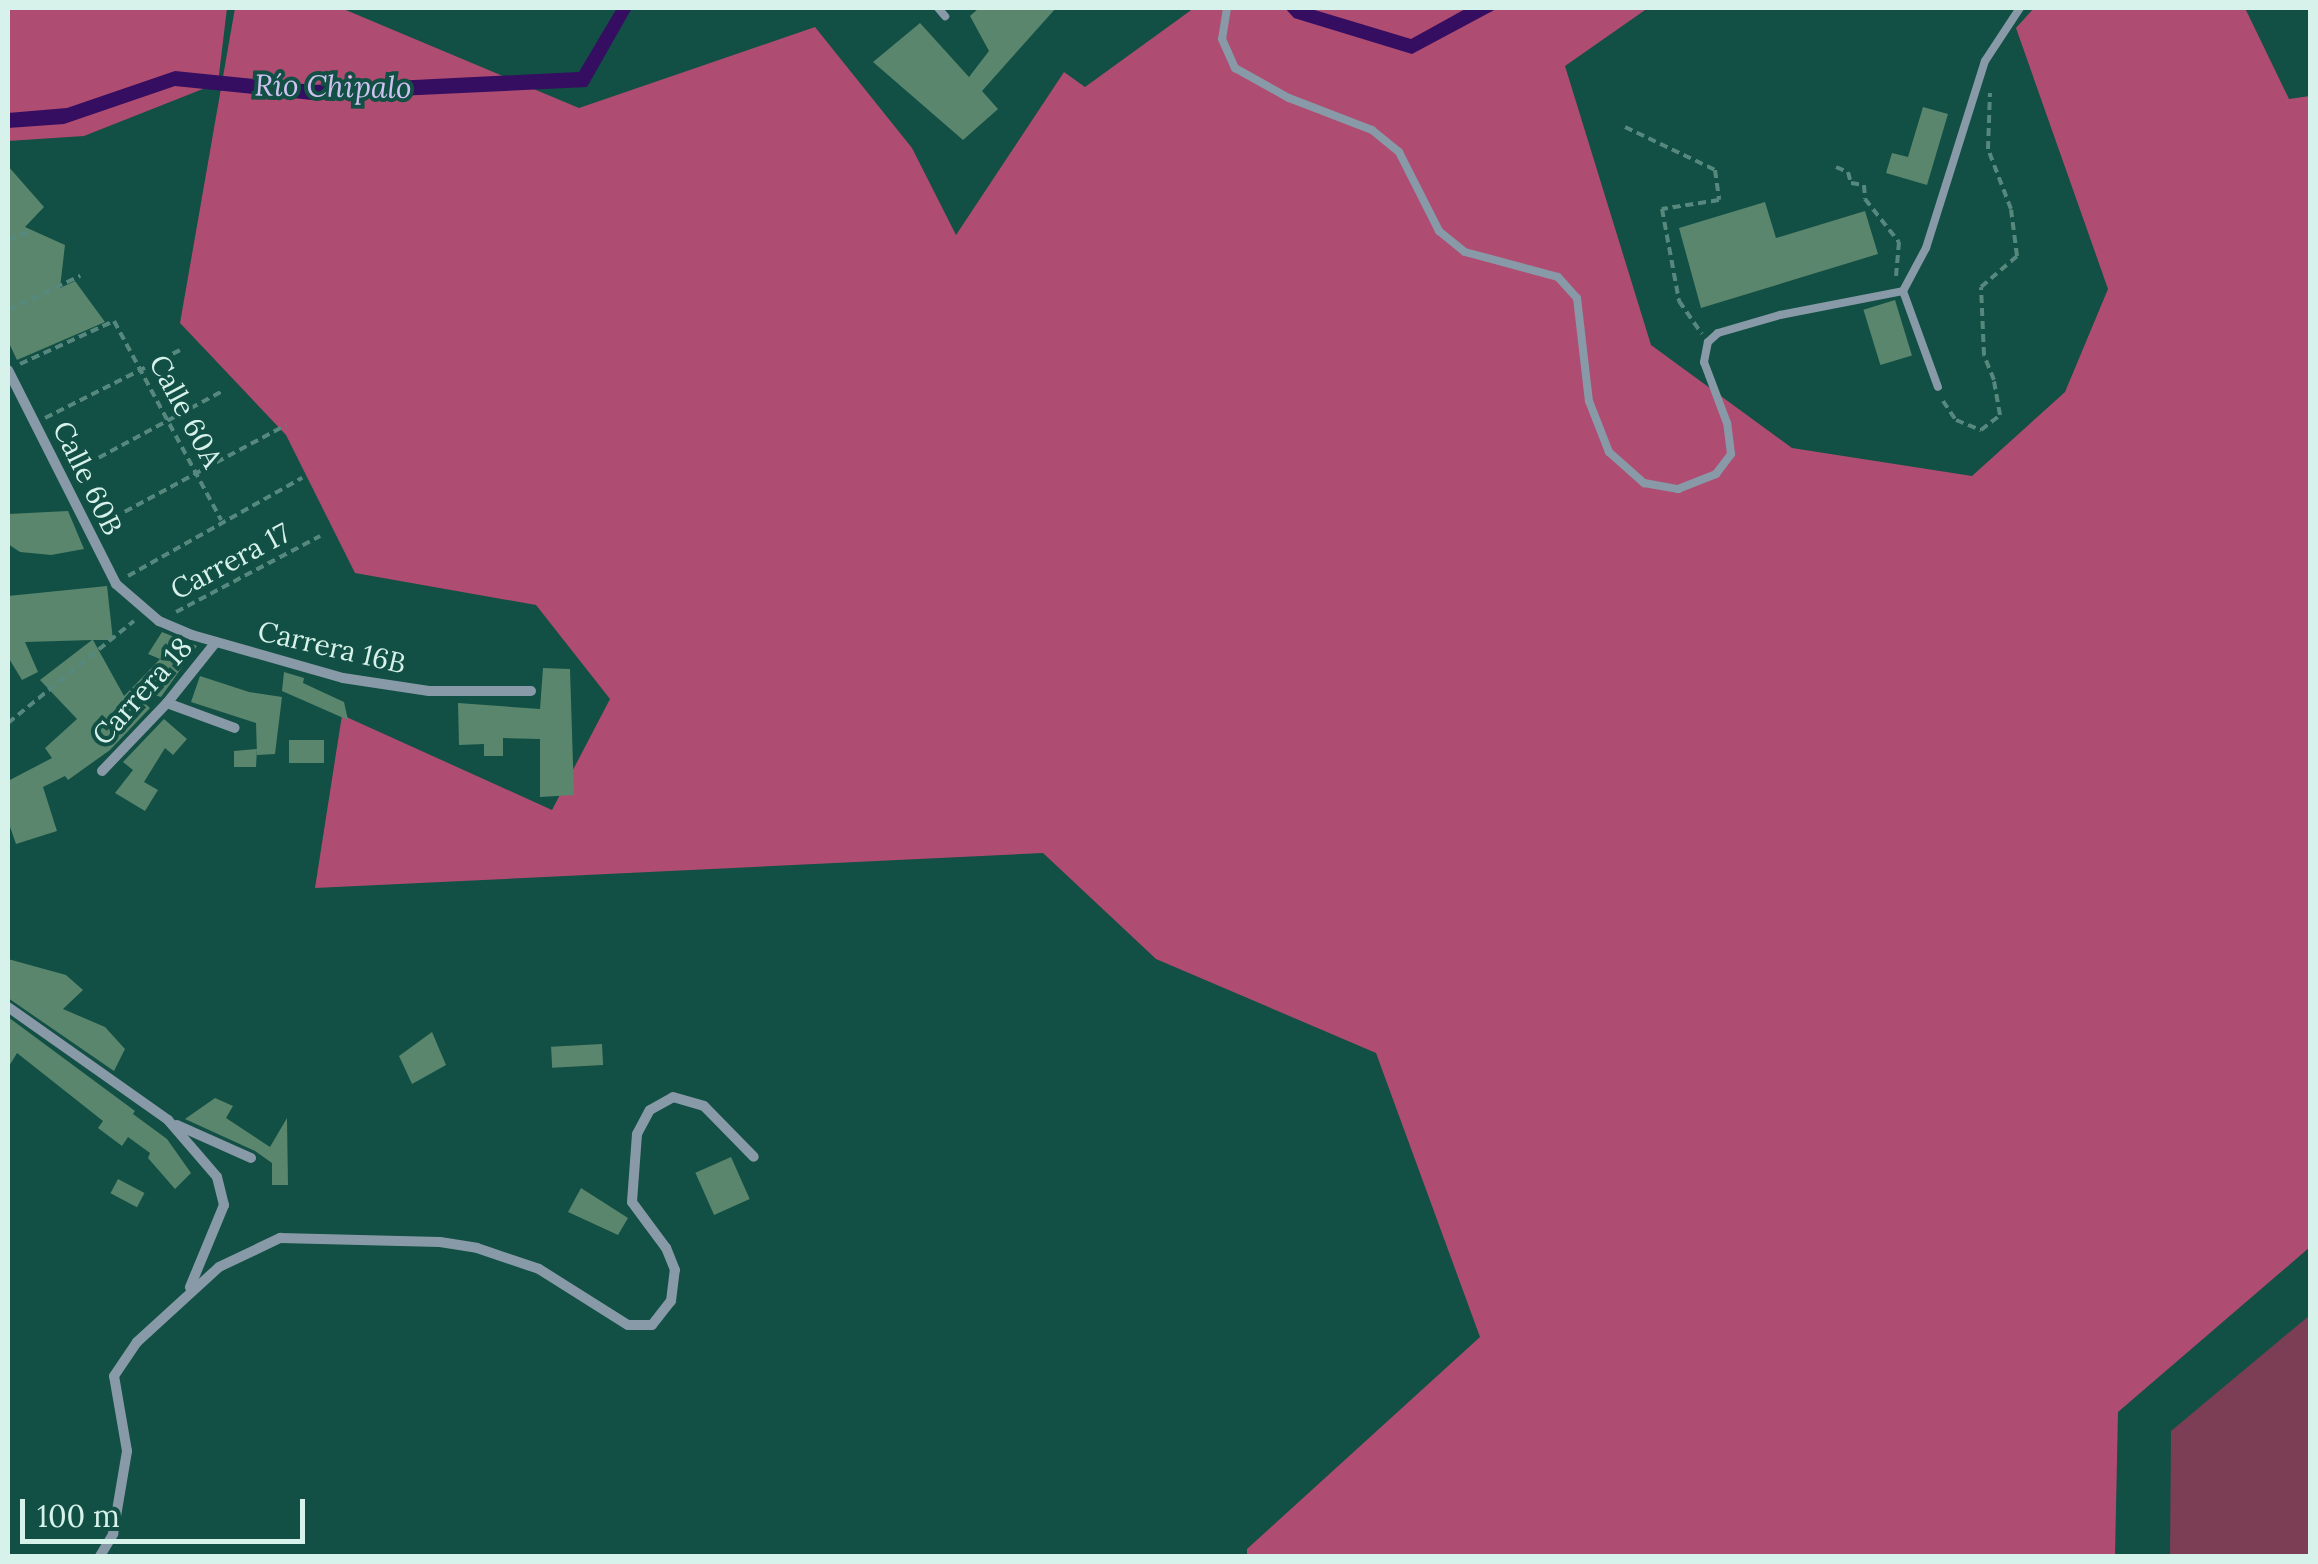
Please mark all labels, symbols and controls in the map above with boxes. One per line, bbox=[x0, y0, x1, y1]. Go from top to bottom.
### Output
water label: Río Chipalo bbox=[254, 67, 412, 105]
street label: Calle 60A bbox=[142, 349, 230, 473]
street label: Calle 60B bbox=[46, 415, 130, 541]
street label: Carrera 17 bbox=[165, 516, 295, 606]
street label: Carrera 16B bbox=[255, 614, 409, 680]
street label: Carrera 18 bbox=[85, 630, 199, 752]
scale bar bbox=[25, 1479, 310, 1541]
text: 100 m bbox=[37, 1497, 120, 1535]

